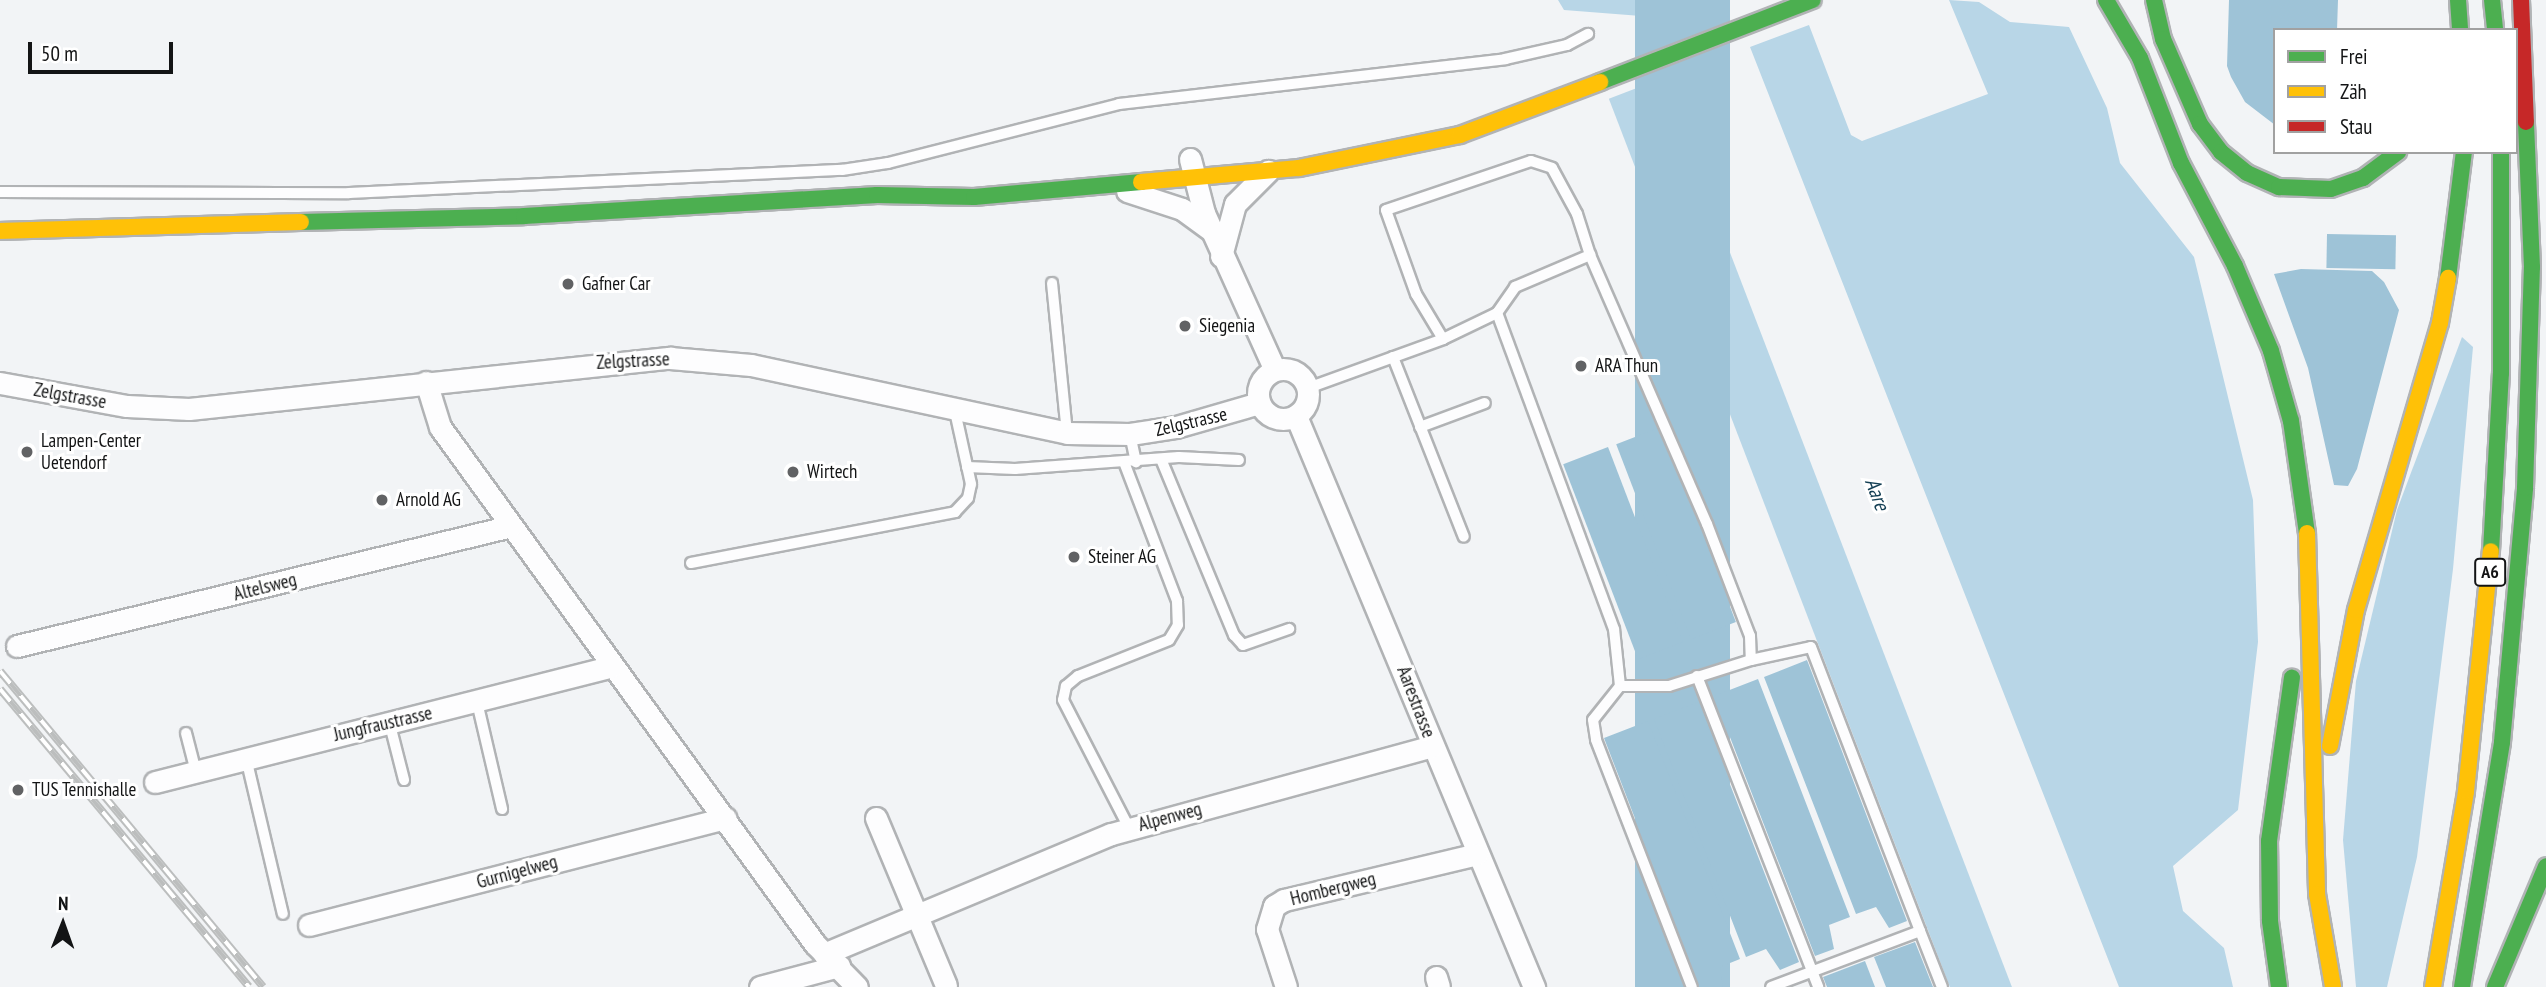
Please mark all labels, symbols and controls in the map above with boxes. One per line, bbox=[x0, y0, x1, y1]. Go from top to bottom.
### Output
scale bar bbox=[32, 28, 177, 72]
legend bbox=[2273, 28, 2518, 154]
text: 50 m bbox=[41, 40, 78, 67]
text: Frei bbox=[2340, 43, 2368, 70]
text: Zäh bbox=[2340, 78, 2367, 105]
text: Stau bbox=[2340, 113, 2372, 140]
place label: Gafner Car bbox=[582, 273, 651, 295]
marker: Gafner Car bbox=[560, 276, 576, 292]
place label: Siegenia bbox=[1199, 315, 1255, 337]
marker: Siegenia bbox=[1177, 318, 1193, 334]
street label: Zelgstrasse bbox=[596, 348, 670, 374]
place label: ARA Thun bbox=[1595, 355, 1659, 377]
marker: ARA Thun bbox=[1573, 358, 1589, 374]
street label: Zelgstrasse bbox=[32, 378, 108, 414]
street label: Zelgstrasse bbox=[1153, 403, 1229, 441]
place label: Lampen-Center Uetendorf bbox=[41, 430, 141, 474]
marker: Lampen-Center Uetendorf bbox=[19, 444, 35, 460]
place label: Wirtech bbox=[807, 461, 857, 483]
marker: Wirtech bbox=[785, 464, 801, 480]
water label: Aare bbox=[1859, 474, 1895, 514]
place label: Arnold AG bbox=[396, 489, 461, 511]
marker: Arnold AG bbox=[374, 492, 390, 508]
place label: Steiner AG bbox=[1088, 546, 1157, 568]
marker: Steiner AG bbox=[1066, 549, 1082, 565]
road number: A6 bbox=[2472, 558, 2508, 586]
street label: Altelsweg bbox=[231, 568, 299, 606]
street label: Aarestrasse bbox=[1392, 663, 1440, 741]
street label: Jungfraustrasse bbox=[331, 702, 435, 746]
place label: TUS Tennishalle bbox=[32, 779, 137, 801]
marker: TUS Tennishalle bbox=[10, 782, 26, 798]
street label: Alpenweg bbox=[1136, 798, 1204, 836]
street label: Gurnigelweg bbox=[474, 850, 560, 894]
street label: Hombergweg bbox=[1288, 867, 1378, 911]
north arrow bbox=[28, 889, 98, 959]
text: N bbox=[58, 891, 69, 915]

